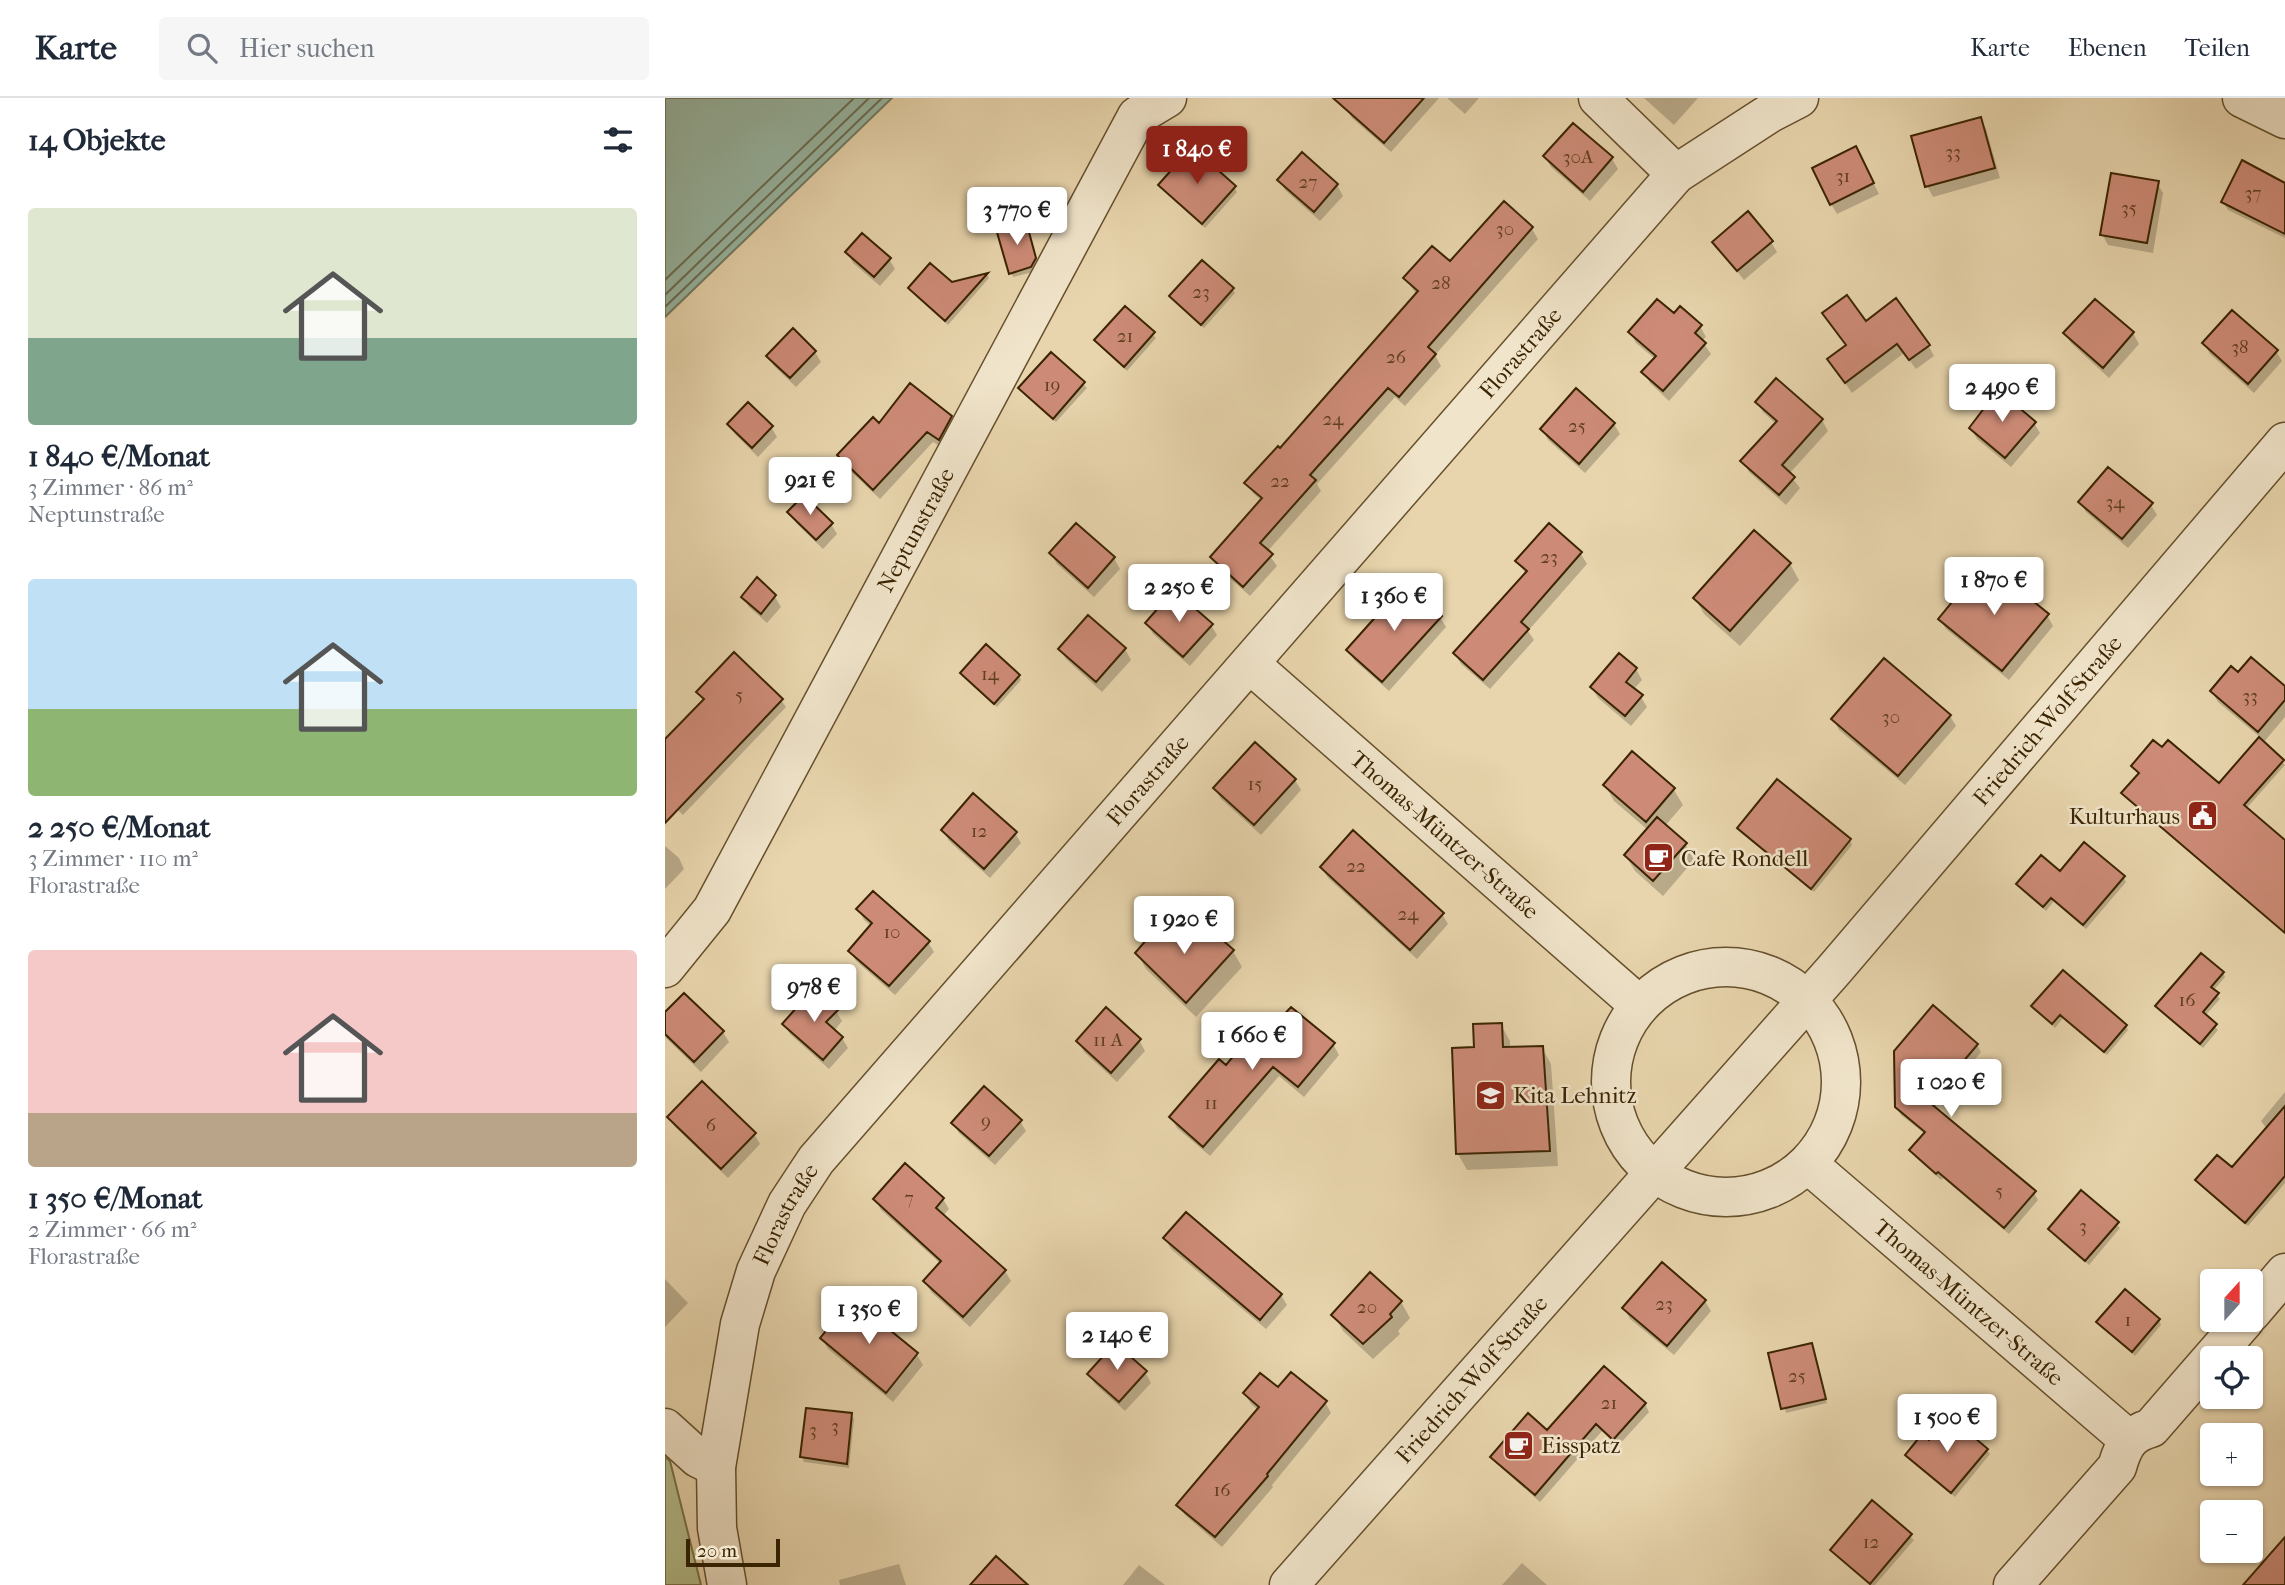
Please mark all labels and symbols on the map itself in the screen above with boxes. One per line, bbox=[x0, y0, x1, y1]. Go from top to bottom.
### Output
pin: 1 840 € bbox=[1132, 126, 1262, 186]
house number: 33 bbox=[1945, 141, 1961, 163]
house number: 30A bbox=[1563, 146, 1594, 168]
house number: 31 bbox=[1836, 165, 1850, 187]
house number: 27 bbox=[1299, 171, 1317, 193]
house number: 37 bbox=[2245, 182, 2261, 204]
pin: 3 770 € bbox=[952, 188, 1082, 247]
house number: 35 bbox=[2121, 197, 2137, 219]
house number: 30 bbox=[1496, 218, 1514, 240]
house number: 28 bbox=[1431, 272, 1451, 294]
house number: 23 bbox=[1192, 281, 1210, 303]
street label: Florastraße bbox=[1473, 302, 1567, 404]
house number: 21 bbox=[1117, 325, 1133, 347]
house number: 38 bbox=[2231, 336, 2249, 358]
house number: 26 bbox=[1386, 346, 1407, 368]
pin: 2 490 € bbox=[1937, 364, 2067, 424]
house number: 19 bbox=[1044, 374, 1060, 396]
house number: 24 bbox=[1323, 408, 1344, 430]
house number: 25 bbox=[1568, 415, 1586, 437]
pin: 921 € bbox=[761, 458, 859, 517]
street label: Neptunstraße bbox=[871, 463, 960, 596]
house number: 22 bbox=[1270, 470, 1290, 492]
house number: 34 bbox=[2105, 491, 2125, 513]
house number: 23 bbox=[1540, 546, 1558, 568]
pin: 1 870 € bbox=[1929, 558, 2059, 617]
pin: 2 250 € bbox=[1114, 564, 1244, 624]
pin: 1 360 € bbox=[1329, 574, 1459, 633]
street label: Friedrich-Wolf-Straße bbox=[1967, 630, 2127, 811]
house number: 14 bbox=[981, 663, 1000, 685]
house number: 5 bbox=[735, 684, 743, 706]
house number: 33 bbox=[2242, 685, 2258, 707]
house number: 30 bbox=[1882, 706, 1900, 728]
street label: Florastraße bbox=[1101, 729, 1194, 831]
street label: Thomas-Müntzer-Straße bbox=[1345, 745, 1545, 925]
house number: 15 bbox=[1248, 773, 1262, 795]
public building icon: Kulturhaus bbox=[2186, 799, 2220, 833]
place label: Kulturhaus bbox=[2069, 803, 2180, 830]
house number: 12 bbox=[971, 820, 988, 842]
cafe icon: Cafe Rondell bbox=[1641, 841, 1675, 875]
place label: Cafe Rondell bbox=[1681, 845, 1809, 872]
house number: 22 bbox=[1346, 855, 1366, 877]
pin: 1 920 € bbox=[1119, 896, 1249, 956]
house number: 24 bbox=[1398, 903, 1419, 925]
house number: 10 bbox=[883, 921, 901, 943]
pin: 978 € bbox=[765, 964, 863, 1024]
house number: 16 bbox=[2179, 989, 2196, 1011]
pin: 1 660 € bbox=[1187, 1012, 1317, 1072]
house number: 11 A bbox=[1093, 1029, 1124, 1051]
pin: 1 020 € bbox=[1886, 1060, 2016, 1119]
school or university icon: Kita Lehnitz bbox=[1473, 1078, 1507, 1112]
place label: Kita Lehnitz bbox=[1513, 1082, 1637, 1109]
house number: 11 bbox=[1204, 1092, 1218, 1114]
house number: 9 bbox=[981, 1110, 991, 1132]
house number: 6 bbox=[706, 1114, 717, 1136]
street label: Florastraße bbox=[747, 1158, 824, 1270]
house number: 5 bbox=[1995, 1180, 2003, 1202]
house number: 7 bbox=[904, 1187, 914, 1209]
street label: Thomas-Müntzer-Straße bbox=[1868, 1213, 2069, 1391]
house number: 3 bbox=[2079, 1215, 2087, 1237]
north arrow bbox=[2200, 1269, 2263, 1332]
pin: 1 350 € bbox=[804, 1286, 934, 1346]
street label: Friedrich-Wolf-Straße bbox=[1390, 1290, 1553, 1469]
house number: 23 bbox=[1655, 1293, 1673, 1315]
house number: 20 bbox=[1357, 1296, 1377, 1318]
house number: 1 bbox=[2125, 1309, 2131, 1331]
pin: 2 140 € bbox=[1052, 1312, 1182, 1372]
house number: 25 bbox=[1788, 1365, 1806, 1387]
house number: 21 bbox=[1601, 1392, 1617, 1414]
pin: 1 500 € bbox=[1882, 1394, 2012, 1454]
house number: 3 bbox=[831, 1415, 839, 1437]
house number: 3 bbox=[809, 1419, 817, 1441]
cafe icon: Eisspatz bbox=[1501, 1428, 1535, 1462]
place label: Eisspatz bbox=[1541, 1432, 1620, 1459]
house number: 16 bbox=[1214, 1479, 1231, 1501]
house number: 12 bbox=[1863, 1531, 1880, 1553]
scale bar bbox=[686, 1536, 781, 1568]

